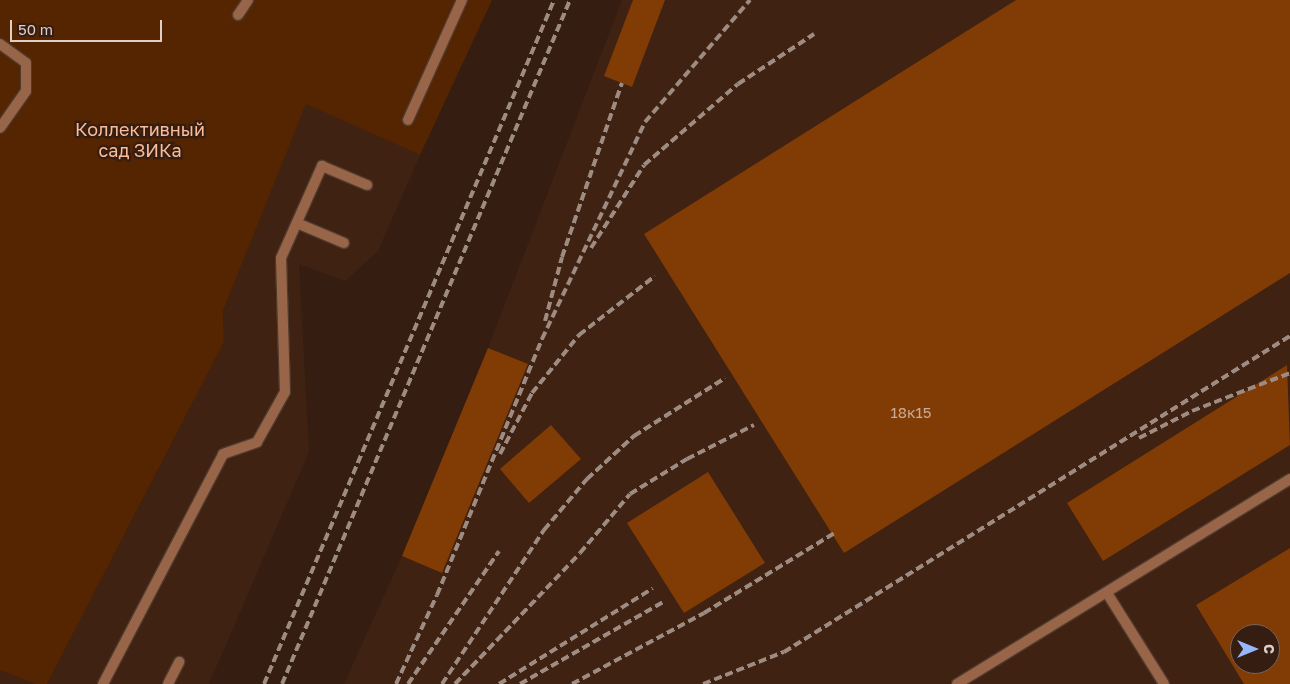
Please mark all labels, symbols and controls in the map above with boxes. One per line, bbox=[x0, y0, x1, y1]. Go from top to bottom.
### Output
scale bar bbox=[12, 10, 165, 42]
text: 50 m bbox=[18, 20, 53, 38]
park label: Коллективный сад ЗИКа bbox=[75, 119, 205, 162]
house number: 18к15 bbox=[890, 404, 932, 422]
north arrow bbox=[1230, 624, 1280, 674]
text: С bbox=[1261, 644, 1278, 654]

